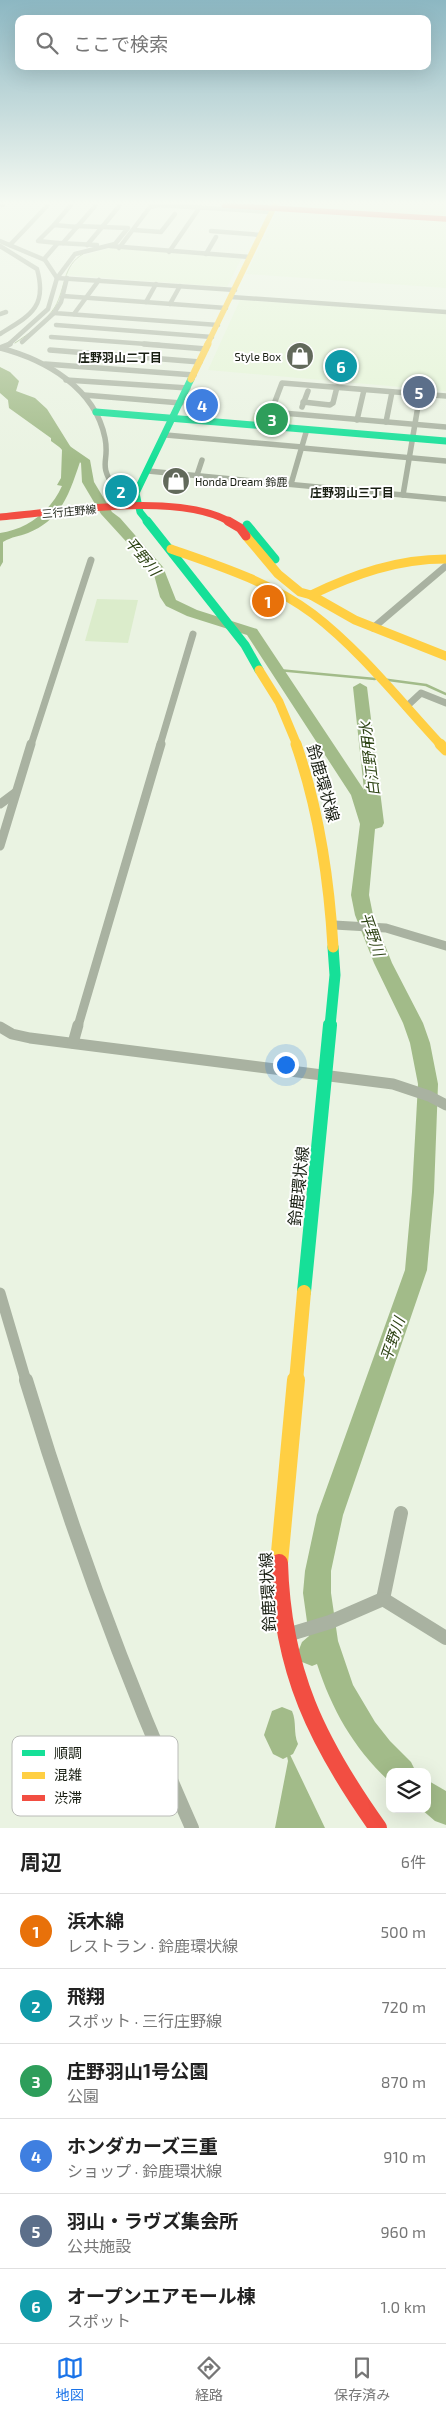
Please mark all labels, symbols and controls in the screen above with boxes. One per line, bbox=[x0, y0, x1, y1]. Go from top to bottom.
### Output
search box bbox=[15, 15, 431, 70]
icon: search bbox=[33, 29, 61, 57]
text: ここで検索 bbox=[73, 32, 168, 55]
shop icon: Style Box bbox=[285, 341, 315, 371]
pin: 6 bbox=[325, 347, 357, 385]
district label: 庄野羽山二丁目 bbox=[78, 350, 162, 364]
place label: Style Box bbox=[235, 350, 281, 363]
pin: 5 bbox=[403, 373, 435, 411]
pin: 4 bbox=[186, 386, 218, 424]
pin: 3 bbox=[256, 400, 288, 438]
shop icon: Honda Dream 鈴鹿 bbox=[161, 466, 191, 496]
pin: 2 bbox=[105, 472, 137, 510]
place label: Honda Dream 鈴鹿 bbox=[195, 475, 287, 488]
district label: 庄野羽山三丁目 bbox=[310, 485, 394, 499]
street label: 三行庄野線 bbox=[41, 502, 97, 520]
water label: 平野川 bbox=[122, 533, 166, 581]
pin: 1 bbox=[252, 582, 284, 620]
water label: 白江野用水 bbox=[355, 719, 383, 797]
street label: 鈴鹿環状線 bbox=[304, 742, 344, 824]
water label: 平野川 bbox=[357, 910, 389, 960]
your location bbox=[273, 1052, 299, 1078]
street label: 鈴鹿環状線 bbox=[284, 1145, 312, 1227]
water label: 平野川 bbox=[376, 1313, 408, 1363]
street label: 鈴鹿環状線 bbox=[255, 1552, 279, 1632]
legend bbox=[12, 1736, 178, 1816]
text: 順調 bbox=[54, 1744, 82, 1761]
text: 混雑 bbox=[54, 1766, 82, 1783]
map controls bbox=[386, 1768, 431, 1813]
button: layers bbox=[386, 1768, 431, 1813]
text: 渋滞 bbox=[54, 1789, 82, 1806]
text: 周辺 bbox=[20, 1849, 62, 1874]
text: 6件 bbox=[401, 1852, 426, 1871]
text: 浜木綿 bbox=[67, 1909, 124, 1932]
text: 1 bbox=[33, 1922, 39, 1941]
text: 500 m bbox=[381, 1922, 426, 1941]
text: レストラン · 鈴鹿環状線 bbox=[67, 1936, 238, 1955]
text: 飛翔 bbox=[67, 1984, 105, 2007]
text: 2 bbox=[31, 1997, 41, 2016]
text: 720 m bbox=[382, 1997, 426, 2016]
text: スポット · 三行庄野線 bbox=[67, 2011, 222, 2030]
text: 庄野羽山1号公園 bbox=[67, 2059, 208, 2082]
text: 3 bbox=[31, 2072, 41, 2091]
text: 870 m bbox=[381, 2072, 426, 2091]
text: 公園 bbox=[67, 2086, 99, 2105]
text: ホンダカーズ三重 bbox=[67, 2134, 218, 2157]
text: 4 bbox=[31, 2147, 41, 2166]
text: 910 m bbox=[383, 2147, 426, 2166]
text: ショップ · 鈴鹿環状線 bbox=[67, 2161, 222, 2180]
text: 羽山・ラヴズ集会所 bbox=[67, 2209, 238, 2232]
text: 5 bbox=[32, 2222, 40, 2241]
text: 960 m bbox=[380, 2222, 426, 2241]
text: 公共施設 bbox=[67, 2236, 131, 2255]
text: オープンエアモール棟 bbox=[67, 2284, 256, 2307]
text: 6 bbox=[31, 2297, 41, 2316]
text: 1.0 km bbox=[381, 2297, 426, 2316]
text: スポット bbox=[67, 2311, 131, 2330]
tab: 地図 bbox=[56, 2354, 84, 2404]
tab: 経路 bbox=[195, 2354, 223, 2404]
tab: 保存済み bbox=[334, 2354, 390, 2404]

